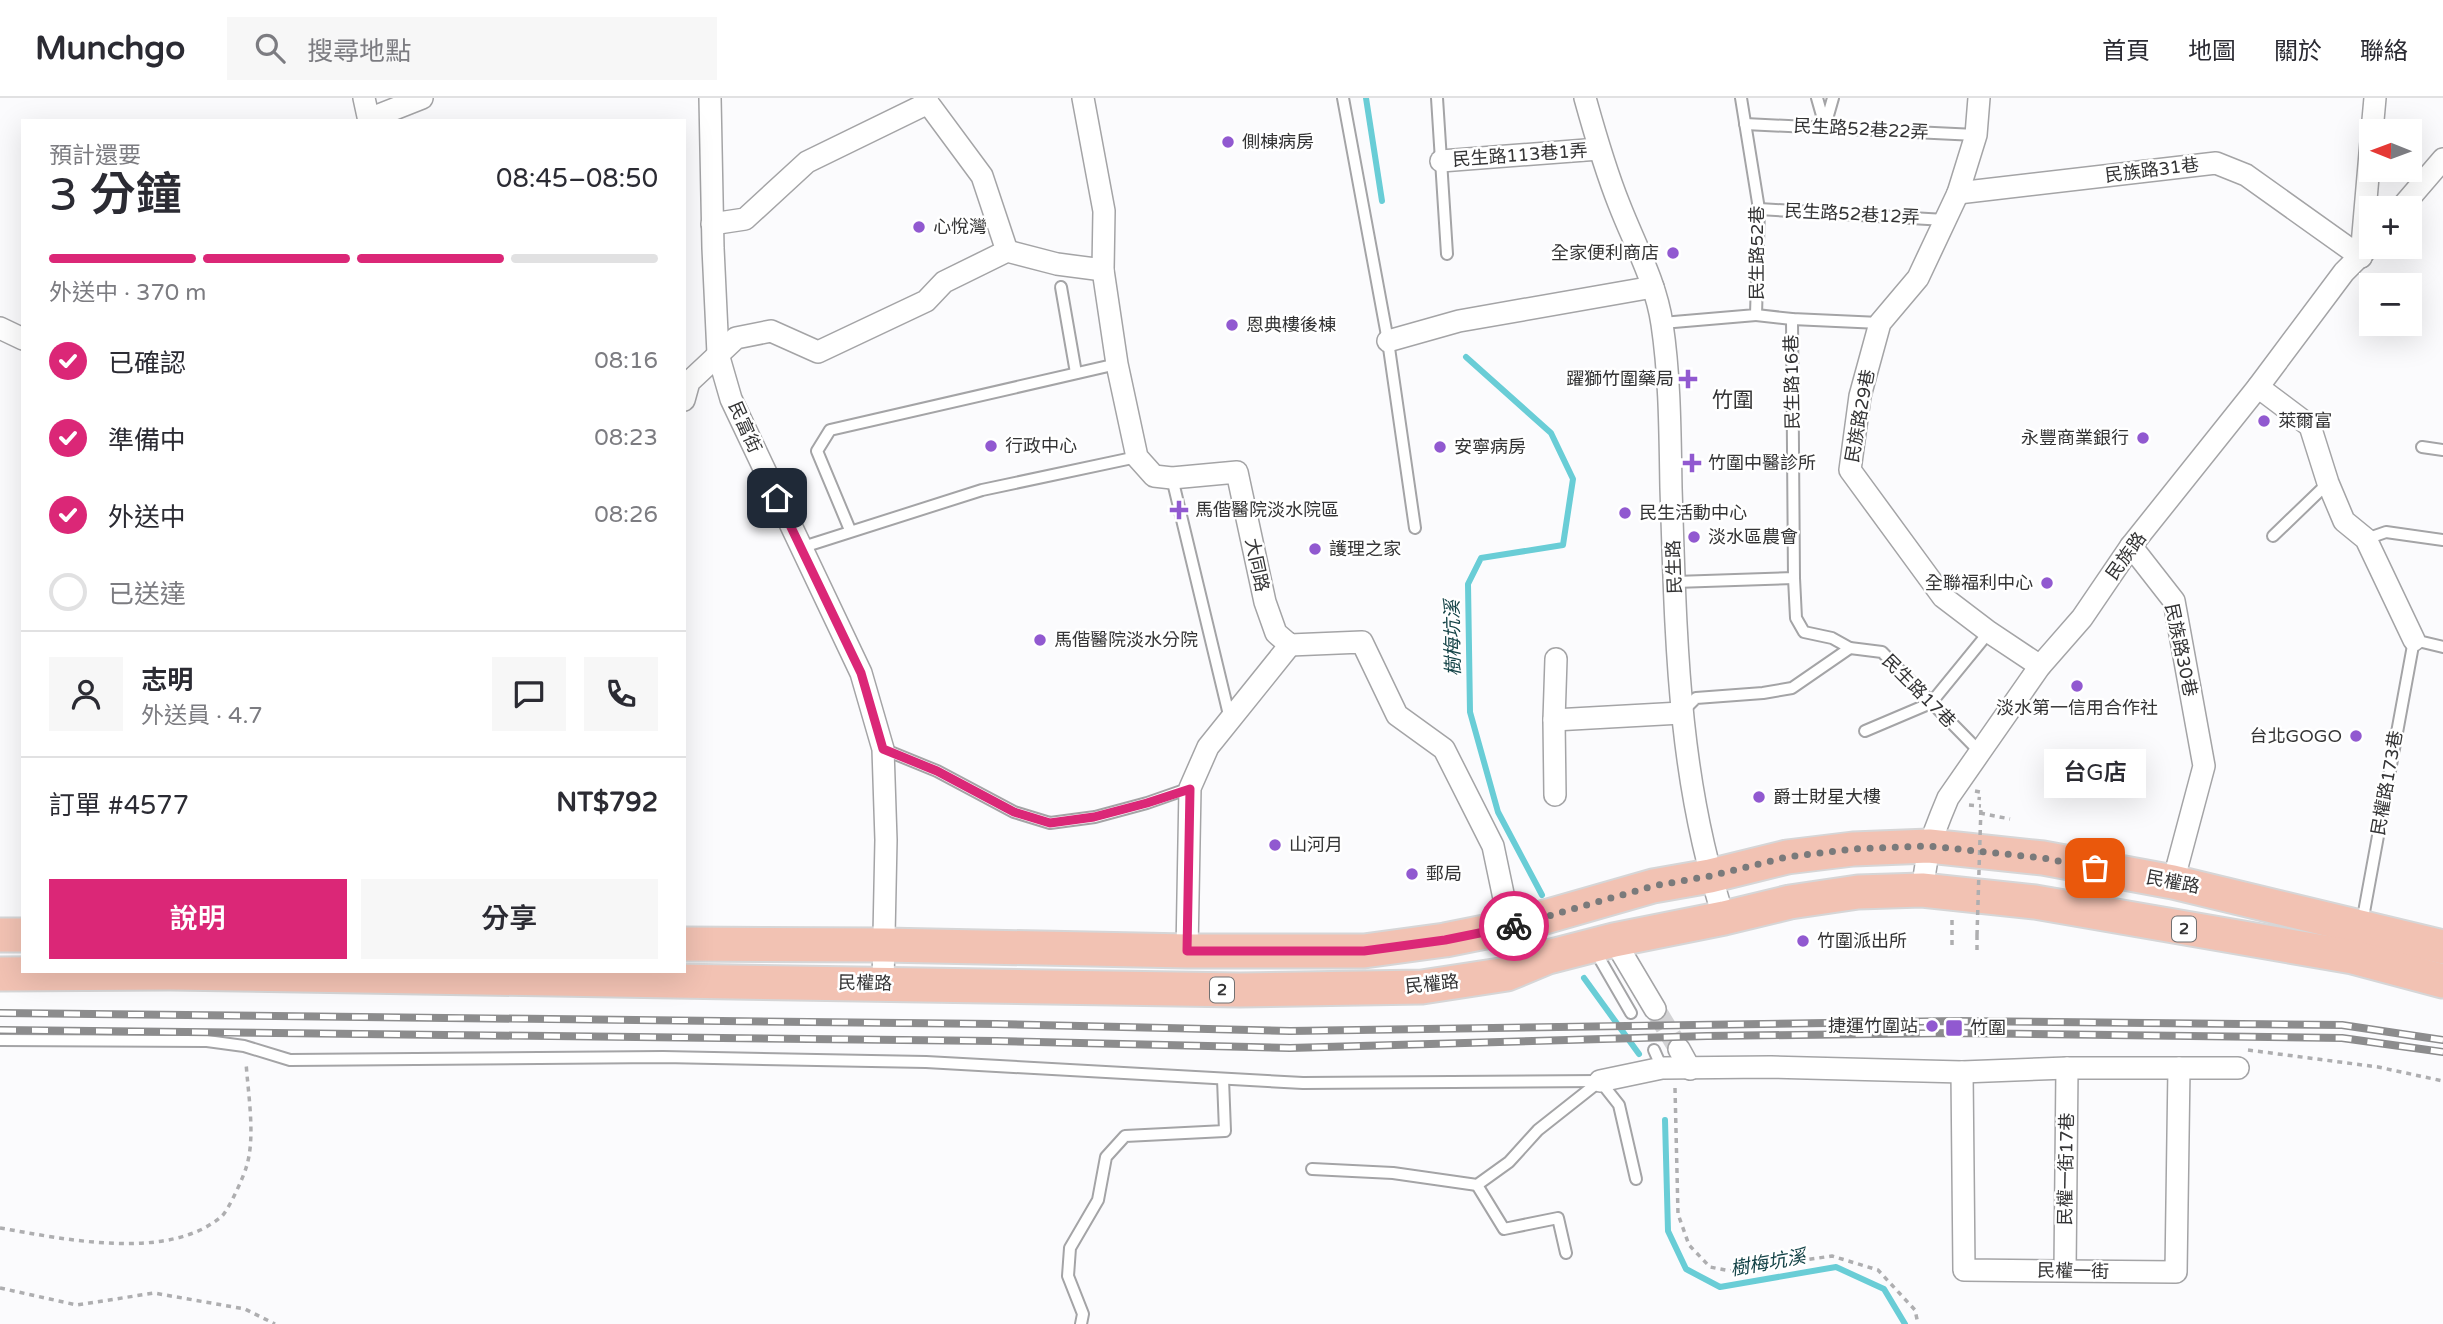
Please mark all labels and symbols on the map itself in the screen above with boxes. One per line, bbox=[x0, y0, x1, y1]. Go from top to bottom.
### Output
street label: 民生路52巷22弄 bbox=[1793, 114, 1929, 144]
north arrow bbox=[2359, 119, 2422, 182]
place label: 側棟病房 bbox=[1242, 131, 1314, 153]
marker: 側棟病房 bbox=[1220, 134, 1236, 150]
street label: 民生路113巷1弄 bbox=[1452, 139, 1588, 171]
street label: 民族路31巷 bbox=[2104, 153, 2200, 187]
street label: 民生路52巷12弄 bbox=[1784, 199, 1920, 229]
street label: 民生路52巷 bbox=[1746, 206, 1768, 300]
place label: 心悅灣 bbox=[933, 216, 987, 238]
marker: 心悅灣 bbox=[911, 219, 927, 235]
place label: 全家便利商店 bbox=[1551, 242, 1659, 264]
marker: 全家便利商店 bbox=[1665, 245, 1681, 261]
place label: 恩典樓後棟 bbox=[1246, 314, 1336, 336]
marker: 恩典樓後棟 bbox=[1224, 317, 1240, 333]
street label: 民生路16巷 bbox=[1780, 335, 1804, 429]
place label: 躍獅竹圍藥局 bbox=[1566, 368, 1674, 390]
street label: 民族路29巷 bbox=[1841, 368, 1879, 464]
marker: 躍獅竹圍藥局 bbox=[1680, 371, 1696, 387]
district label: 竹圍 bbox=[1712, 388, 1754, 413]
street label: 民富街 bbox=[724, 398, 766, 456]
place label: 萊爾富 bbox=[2278, 410, 2332, 432]
marker: 萊爾富 bbox=[2256, 413, 2272, 429]
place label: 永豐商業銀行 bbox=[2021, 427, 2129, 449]
marker: 永豐商業銀行 bbox=[2135, 430, 2151, 446]
place label: 行政中心 bbox=[1005, 435, 1077, 457]
place label: 安寧病房 bbox=[1454, 436, 1526, 458]
marker: 行政中心 bbox=[983, 438, 999, 454]
marker: 安寧病房 bbox=[1432, 439, 1448, 455]
place label: 竹圍中醫診所 bbox=[1708, 452, 1816, 474]
marker: 竹圍中醫診所 bbox=[1682, 453, 1702, 473]
pin bbox=[747, 468, 807, 528]
place label: 馬偕醫院淡水院區 bbox=[1195, 499, 1339, 521]
marker: 馬偕醫院淡水院區 bbox=[1169, 500, 1189, 520]
place label: 民生活動中心 bbox=[1639, 502, 1747, 524]
marker: 民生活動中心 bbox=[1617, 505, 1633, 521]
place label: 淡水區農會 bbox=[1708, 526, 1798, 548]
street label: 民族路 bbox=[2101, 528, 2151, 584]
marker: 淡水區農會 bbox=[1686, 529, 1702, 545]
street label: 大同路 bbox=[1241, 536, 1273, 594]
place label: 護理之家 bbox=[1329, 538, 1401, 560]
street label: 民生路 bbox=[1662, 540, 1686, 594]
marker: 護理之家 bbox=[1307, 541, 1323, 557]
place label: 全聯福利中心 bbox=[1925, 572, 2033, 594]
marker: 全聯福利中心 bbox=[2039, 575, 2055, 591]
water label: 樹梅坑溪 bbox=[1441, 597, 1465, 676]
street label: 民族路30巷 bbox=[2160, 601, 2202, 699]
place label: 馬偕醫院淡水分院 bbox=[1054, 629, 1198, 651]
marker: 馬偕醫院淡水分院 bbox=[1032, 632, 1048, 648]
street label: 民生路17巷 bbox=[1878, 650, 1960, 732]
marker: 淡水第一信用合作社 bbox=[2069, 678, 2085, 694]
place label: 淡水第一信用合作社 bbox=[1996, 697, 2158, 719]
place label: 台北GOGO bbox=[2250, 725, 2342, 747]
marker: 台北GOGO bbox=[2348, 728, 2364, 744]
street label: 民權路173巷 bbox=[2367, 729, 2407, 837]
callout: 台G店 bbox=[2044, 749, 2146, 798]
place label: 爵士財星大樓 bbox=[1773, 786, 1881, 808]
marker: 爵士財星大樓 bbox=[1751, 789, 1767, 805]
place label: 山河月 bbox=[1289, 834, 1343, 856]
marker: 山河月 bbox=[1267, 837, 1283, 853]
pin bbox=[2065, 838, 2125, 898]
place label: 郵局 bbox=[1426, 863, 1462, 885]
marker: 郵局 bbox=[1404, 866, 1420, 882]
street label: 民權路 bbox=[2144, 866, 2202, 898]
courier bbox=[1479, 891, 1549, 961]
road number: 2 bbox=[2172, 916, 2196, 942]
place label: 竹圍派出所 bbox=[1817, 930, 1907, 952]
marker: 竹圍派出所 bbox=[1795, 933, 1811, 949]
street label: 民權路 bbox=[1404, 970, 1460, 998]
street label: 民權路 bbox=[838, 972, 892, 994]
road number: 2 bbox=[1210, 978, 1234, 1002]
place label: 捷運竹圍站 bbox=[1828, 1015, 1918, 1037]
place label: 竹圍 bbox=[1970, 1017, 2006, 1039]
marker: 捷運竹圍站 bbox=[1924, 1018, 1940, 1034]
marker: 竹圍 bbox=[1944, 1018, 1964, 1038]
street label: 民權一街17巷 bbox=[2054, 1113, 2078, 1225]
water label: 樹梅坑溪 bbox=[1729, 1245, 1810, 1280]
street label: 民權一街 bbox=[2037, 1259, 2109, 1283]

